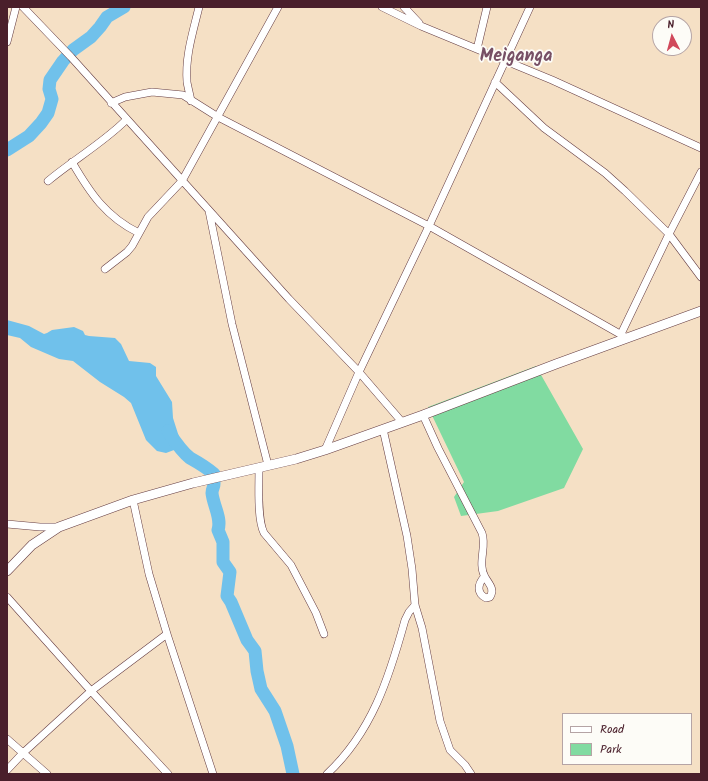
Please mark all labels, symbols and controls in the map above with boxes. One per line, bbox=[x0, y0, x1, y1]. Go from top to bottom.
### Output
north arrow bbox=[652, 16, 692, 56]
text: N bbox=[666, 16, 675, 34]
district label: Meiganga bbox=[480, 47, 552, 69]
legend bbox=[562, 713, 692, 765]
text: Road bbox=[600, 720, 624, 739]
text: Park bbox=[600, 740, 622, 759]

